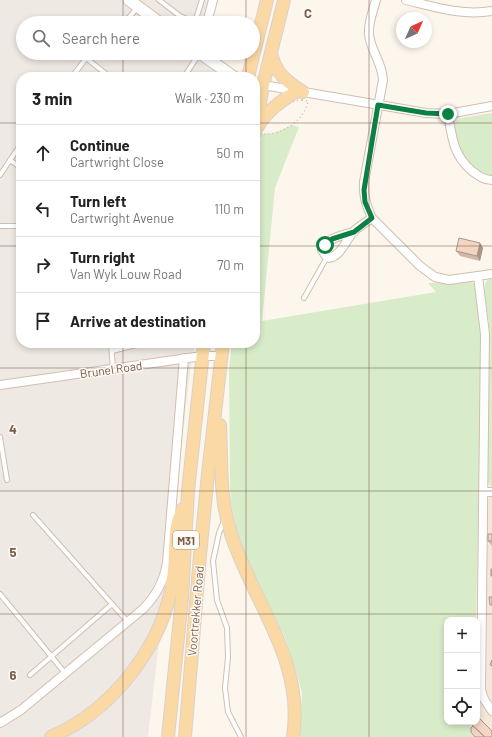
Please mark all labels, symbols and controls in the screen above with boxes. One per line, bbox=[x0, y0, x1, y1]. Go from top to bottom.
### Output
text: C bbox=[304, 5, 312, 21]
north arrow bbox=[396, 12, 432, 48]
search box bbox=[16, 16, 260, 60]
icon: search bbox=[30, 27, 52, 49]
text: Search here bbox=[62, 29, 140, 47]
text: 3 min bbox=[32, 88, 72, 108]
text: Walk · 230 m bbox=[175, 90, 244, 106]
route end bbox=[439, 105, 457, 123]
text: Continue bbox=[70, 136, 130, 154]
icon: ahead bbox=[32, 142, 54, 164]
text: 50 m bbox=[217, 145, 244, 161]
text: Cartwright Close bbox=[70, 154, 164, 170]
text: Turn left bbox=[70, 192, 126, 210]
icon: left bbox=[32, 198, 54, 220]
text: 110 m bbox=[214, 201, 244, 217]
text: Cartwright Avenue bbox=[70, 210, 174, 226]
route start bbox=[316, 236, 334, 254]
text: Turn right bbox=[70, 248, 135, 266]
icon: right bbox=[32, 254, 54, 276]
text: 70 m bbox=[217, 257, 244, 273]
text: Van Wyk Louw Road bbox=[70, 266, 182, 282]
icon: arrive bbox=[32, 310, 54, 332]
text: Arrive at destination bbox=[70, 312, 206, 330]
street label: Brunel Road bbox=[79, 358, 143, 380]
text: 4 bbox=[9, 421, 17, 437]
road number: M31 bbox=[173, 531, 199, 549]
text: 5 bbox=[9, 544, 17, 560]
street label: Voortrekker Road bbox=[184, 565, 206, 657]
map controls bbox=[444, 617, 480, 725]
button: + bbox=[444, 617, 480, 653]
button: − bbox=[444, 653, 480, 689]
text: 6 bbox=[10, 667, 17, 683]
button: locate bbox=[444, 689, 480, 725]

